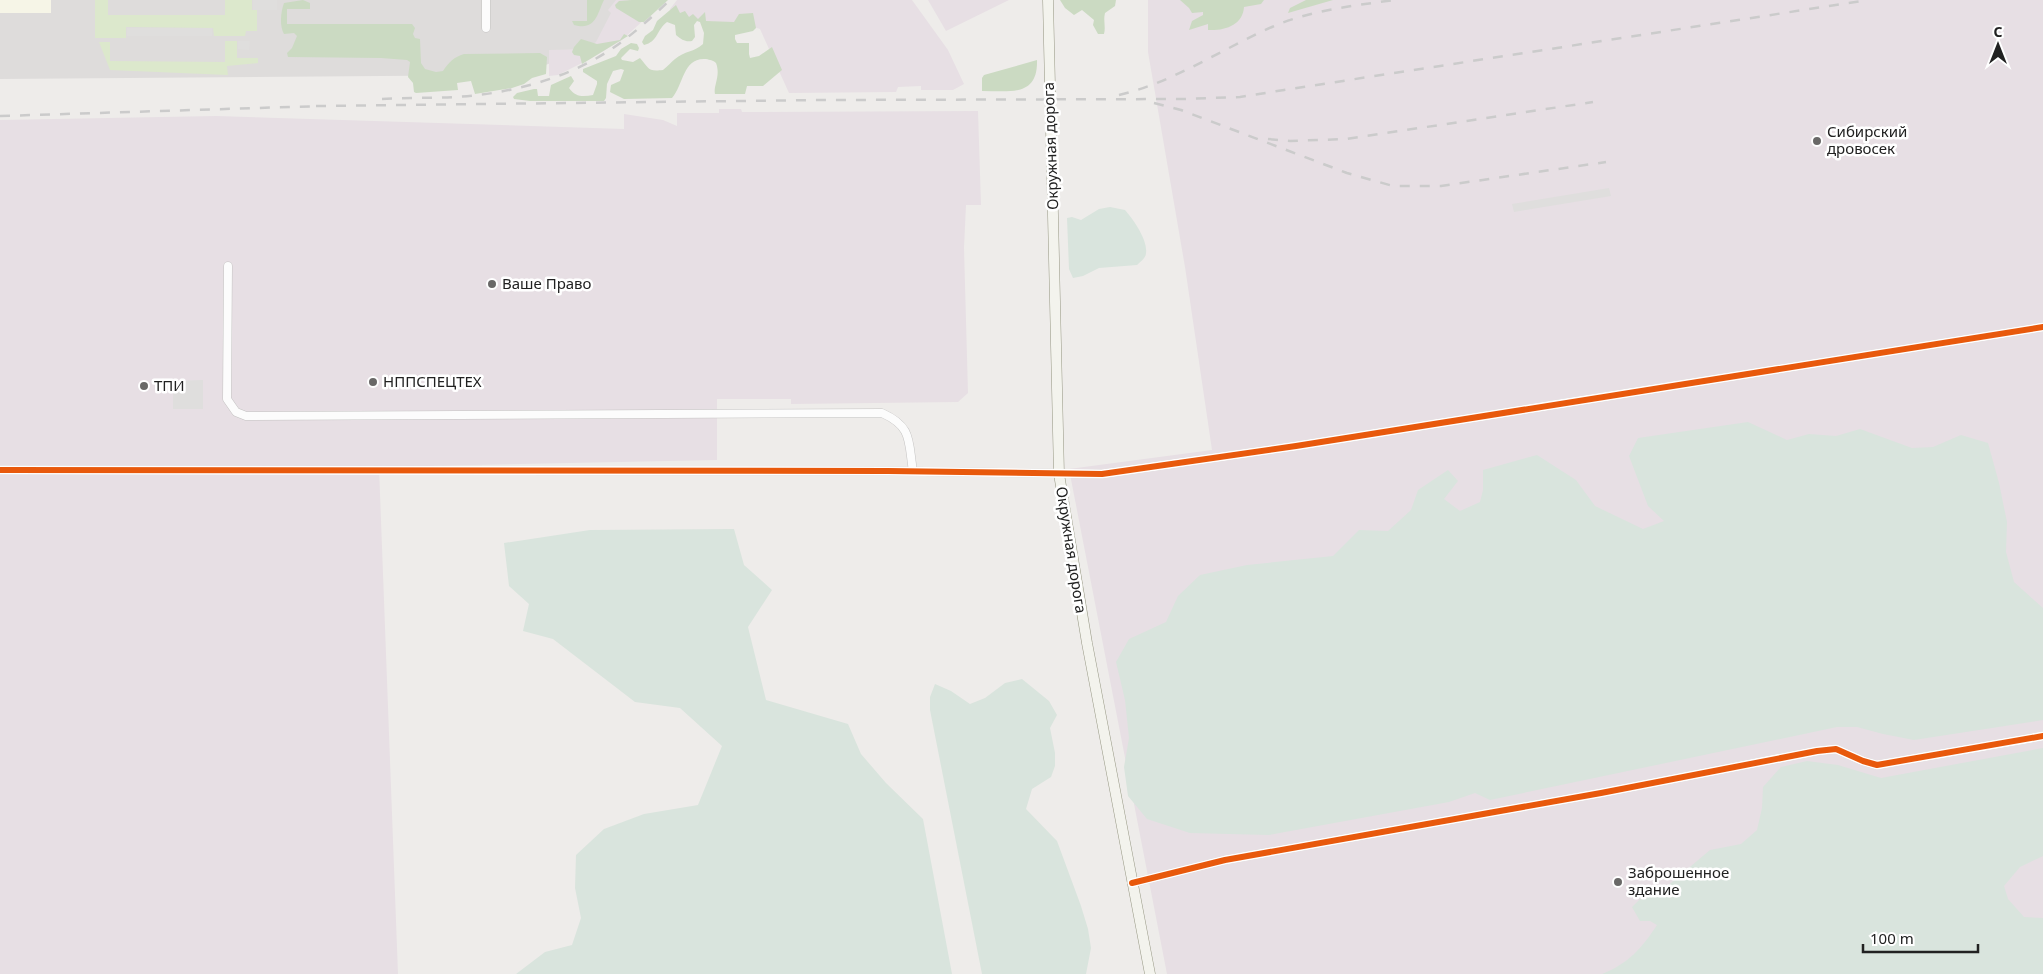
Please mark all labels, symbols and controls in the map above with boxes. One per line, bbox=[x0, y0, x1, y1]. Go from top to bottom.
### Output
north arrow bbox=[1973, 20, 2023, 70]
text: С bbox=[1993, 22, 2003, 41]
street label: Окружная дорога bbox=[1038, 82, 1062, 210]
place label: Сибирский дровосек bbox=[1827, 121, 1907, 158]
marker: Сибирский дровосек bbox=[1811, 135, 1823, 147]
place label: Ваше Право bbox=[502, 273, 592, 293]
marker: Ваше Право bbox=[486, 278, 498, 290]
place label: НППСПЕЦТЕХ bbox=[383, 371, 482, 391]
place label: ТПИ bbox=[154, 375, 185, 395]
marker: НППСПЕЦТЕХ bbox=[367, 376, 379, 388]
marker: ТПИ bbox=[138, 380, 150, 392]
street label: Окружная дорога bbox=[1052, 485, 1092, 615]
place label: Заброшенное здание bbox=[1628, 862, 1729, 899]
marker: Заброшенное здание bbox=[1612, 876, 1624, 888]
scale bar bbox=[1863, 922, 1978, 954]
text: 100 m bbox=[1870, 928, 1914, 948]

